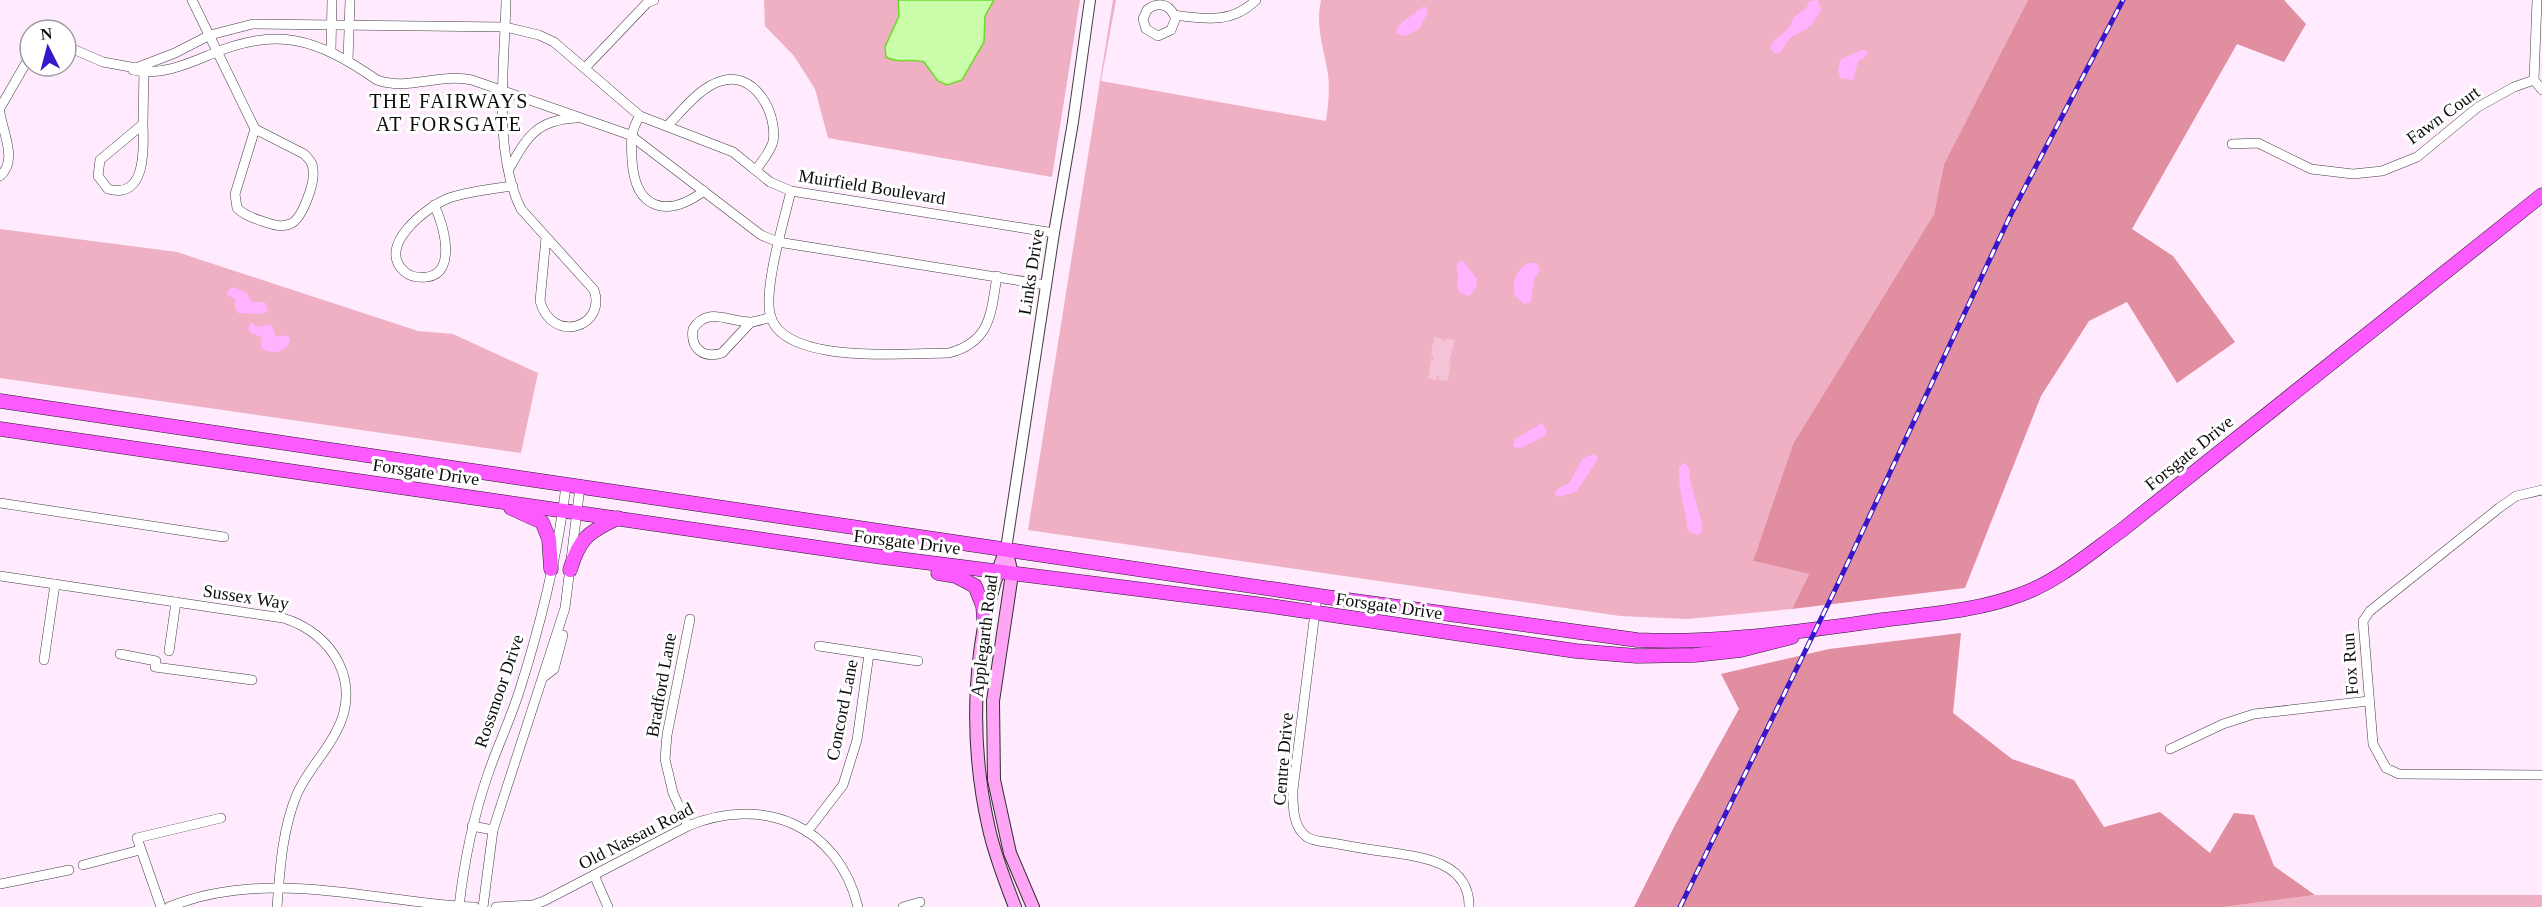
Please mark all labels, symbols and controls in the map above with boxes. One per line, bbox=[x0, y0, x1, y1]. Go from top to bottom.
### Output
north arrow bbox=[18, 18, 78, 78]
text: N bbox=[40, 24, 54, 43]
street label: Fawn Court bbox=[2403, 82, 2483, 148]
district label: THE FAIRWAYS AT FORSGATE bbox=[369, 90, 529, 135]
street label: Muirfield Boulevard bbox=[797, 166, 947, 208]
street label: Links Drive bbox=[1014, 228, 1048, 316]
street label: Forsgate Drive bbox=[2141, 411, 2237, 495]
street label: Forsgate Drive bbox=[371, 455, 481, 489]
street label: Forsgate Drive bbox=[852, 526, 962, 558]
street label: Applegarth Road bbox=[967, 574, 1001, 698]
street label: Sussex Way bbox=[202, 580, 290, 614]
street label: Forsgate Drive bbox=[1334, 589, 1444, 623]
street label: Bradford Lane bbox=[642, 631, 680, 739]
street label: Rossmoor Drive bbox=[470, 632, 528, 750]
street label: Fox Run bbox=[2338, 632, 2362, 696]
street label: Concord Lane bbox=[822, 658, 862, 762]
street label: Centre Drive bbox=[1269, 712, 1297, 806]
street label: Old Nassau Road bbox=[575, 798, 697, 874]

